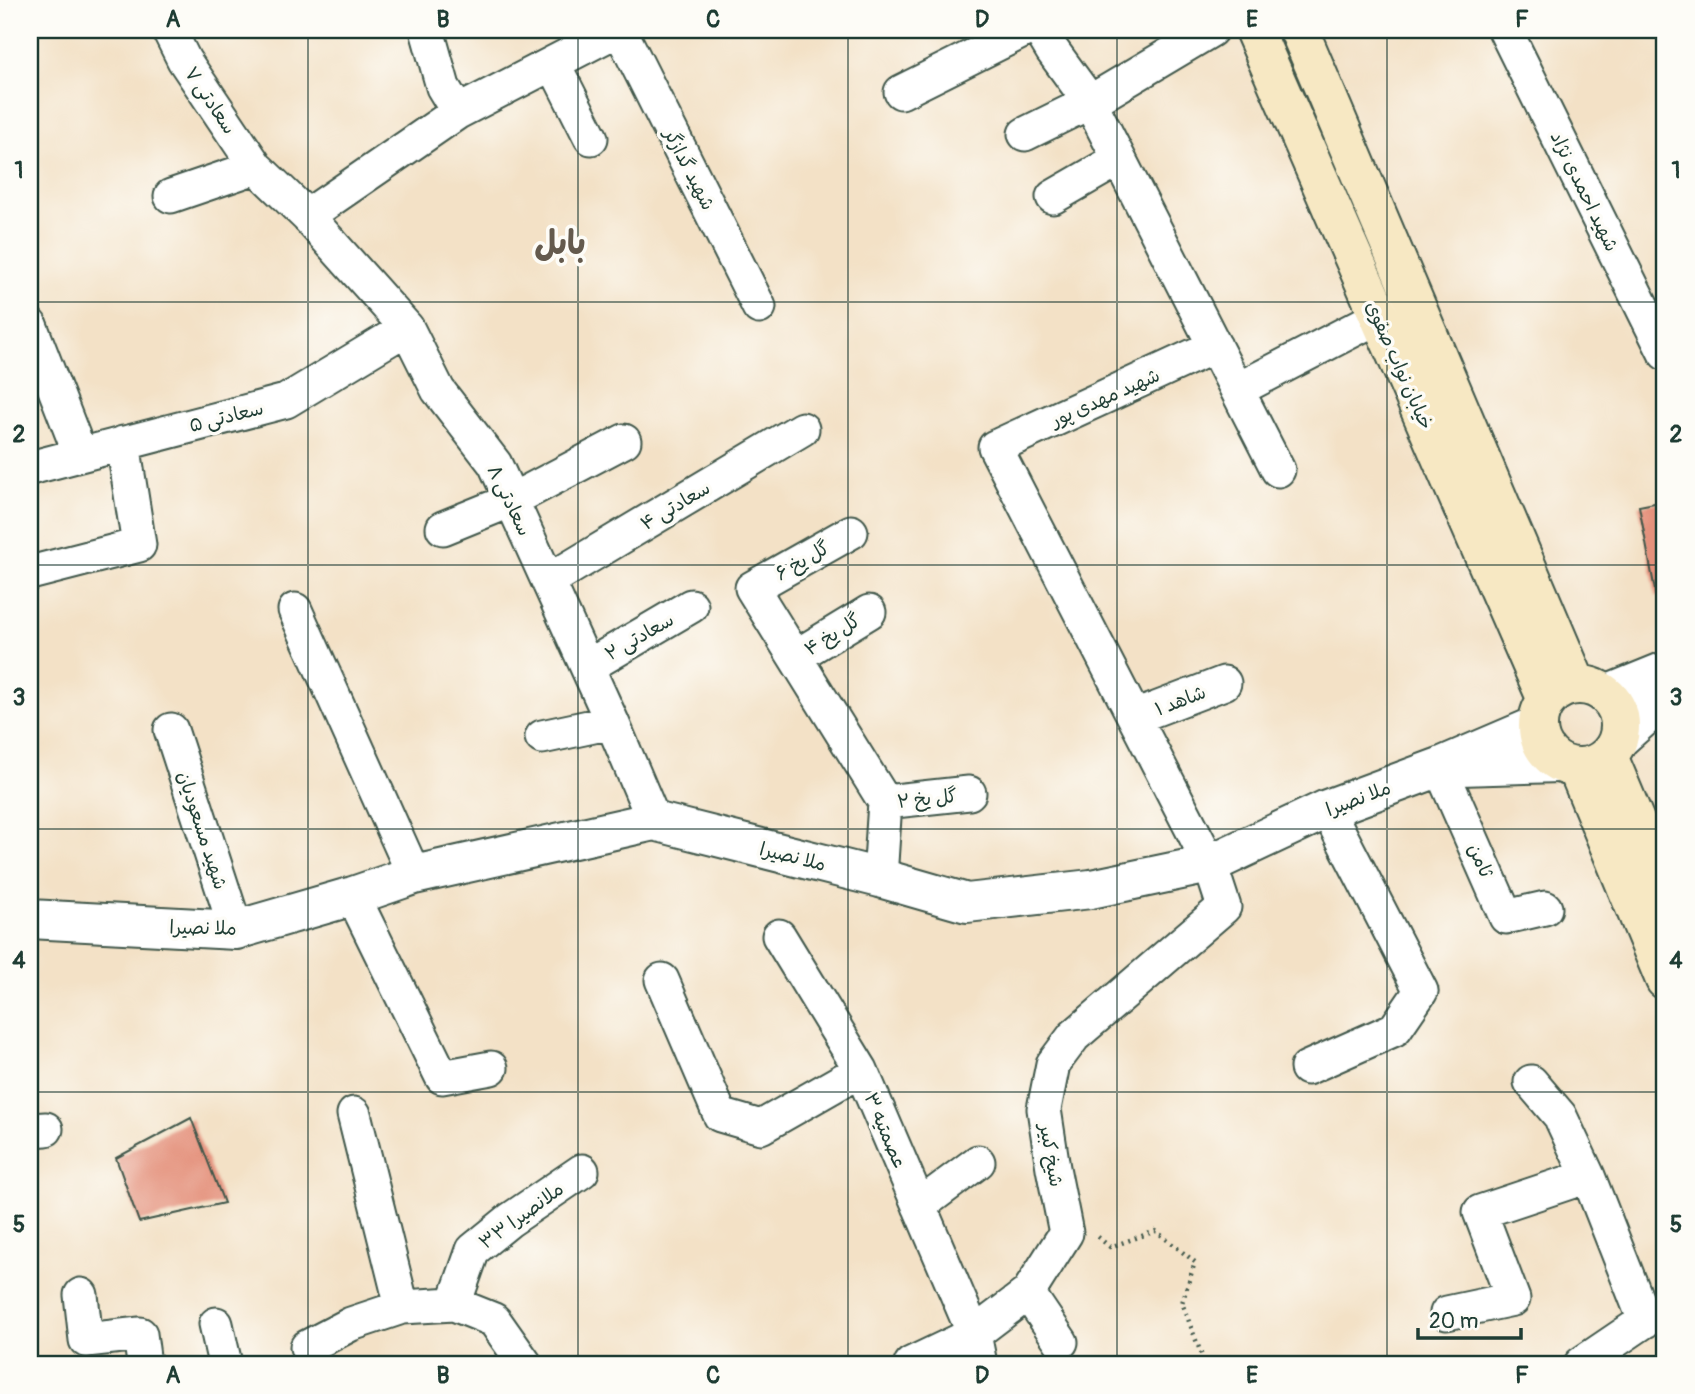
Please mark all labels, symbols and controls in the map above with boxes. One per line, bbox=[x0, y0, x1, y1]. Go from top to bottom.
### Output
text: A bbox=[166, 5, 181, 34]
text: B bbox=[436, 5, 450, 34]
text: C bbox=[706, 5, 720, 34]
text: D bbox=[975, 5, 989, 34]
text: E bbox=[1246, 5, 1258, 34]
text: F bbox=[1515, 5, 1529, 34]
street label: سعادتی ۷ bbox=[179, 62, 241, 139]
street label: شهید گدازگر bbox=[657, 123, 720, 214]
street label: شهید احمدی نژاد bbox=[1545, 127, 1624, 255]
text: 1 bbox=[15, 156, 24, 185]
text: 1 bbox=[1672, 156, 1681, 185]
district label: بابل bbox=[534, 223, 586, 264]
street label: خیابان نواب صفوی bbox=[1360, 297, 1438, 433]
street label: شهید مهدی پور bbox=[1045, 363, 1164, 433]
street label: سعادتی ۵ bbox=[187, 396, 266, 438]
text: 2 bbox=[13, 420, 26, 449]
text: 2 bbox=[1670, 420, 1683, 449]
street label: سعادتی ۸ bbox=[482, 461, 537, 540]
street label: سعادتی ۴ bbox=[636, 476, 715, 536]
street label: گل یخ ۶ bbox=[771, 536, 834, 586]
street label: سعادتی ۲ bbox=[601, 608, 678, 666]
street label: گل یخ ۴ bbox=[800, 608, 865, 661]
street label: شاهد ۱ bbox=[1151, 680, 1209, 722]
text: 3 bbox=[13, 683, 25, 712]
text: 3 bbox=[1670, 683, 1682, 712]
street label: شهید مسعودیان bbox=[172, 768, 232, 893]
street label: ملا نصیرا bbox=[1323, 776, 1394, 822]
street label: گل یخ ۲ bbox=[896, 784, 958, 814]
street label: ملا نصیرا bbox=[757, 837, 828, 877]
street label: ثامن bbox=[1462, 840, 1498, 881]
street label: ملا نصیرا bbox=[169, 915, 237, 941]
text: 4 bbox=[12, 946, 26, 975]
text: 4 bbox=[1669, 946, 1683, 975]
street label: عصمتیه ۳ bbox=[858, 1089, 912, 1172]
street label: شیخ کبیر bbox=[1033, 1120, 1068, 1189]
street label: ملانصیرا ۳۳ bbox=[475, 1177, 569, 1255]
text: 5 bbox=[13, 1210, 25, 1239]
text: 5 bbox=[1670, 1210, 1682, 1239]
scale bar bbox=[1418, 1296, 1522, 1340]
text: 20 m bbox=[1429, 1308, 1478, 1335]
text: A bbox=[166, 1361, 181, 1390]
text: B bbox=[436, 1361, 450, 1390]
text: C bbox=[706, 1361, 720, 1390]
text: D bbox=[975, 1361, 989, 1390]
text: E bbox=[1246, 1361, 1258, 1390]
text: F bbox=[1515, 1361, 1529, 1390]

